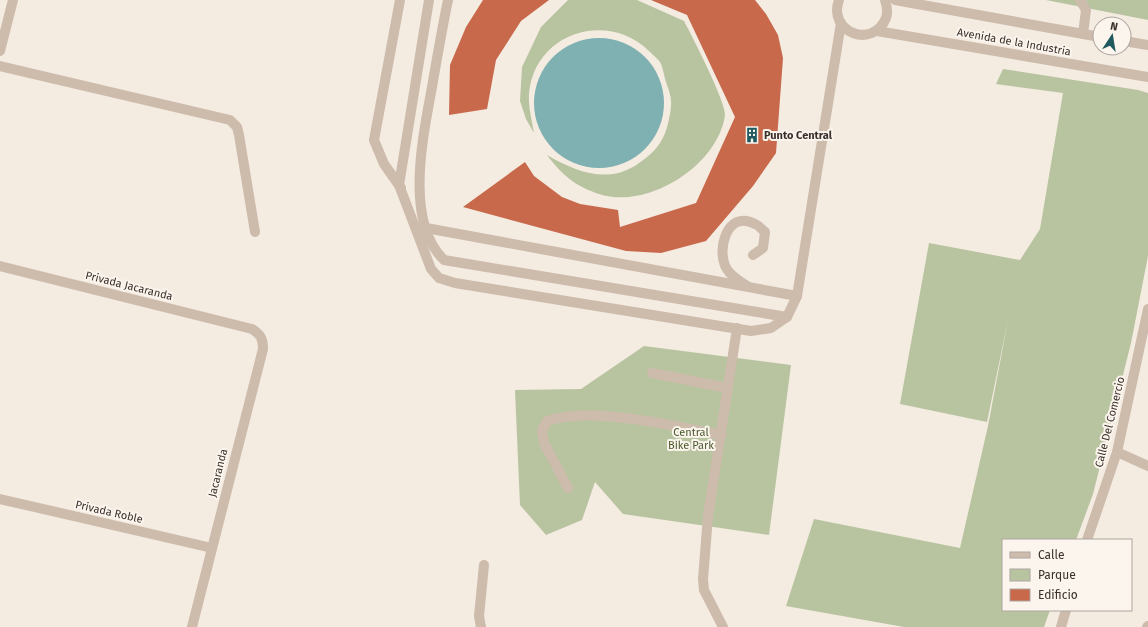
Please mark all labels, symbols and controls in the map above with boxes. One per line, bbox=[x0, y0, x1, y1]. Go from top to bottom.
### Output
north arrow bbox=[1092, 16, 1132, 56]
text: N bbox=[1109, 20, 1119, 34]
street label: Avenida de la Industria bbox=[956, 26, 1072, 58]
building icon: Punto Central bbox=[743, 126, 761, 144]
place label: Punto Central bbox=[764, 129, 833, 142]
street label: Privada Jacaranda bbox=[84, 269, 174, 303]
street label: Calle Del Comercio bbox=[1092, 375, 1128, 469]
park label: Central Bike Park bbox=[668, 426, 714, 452]
street label: Jacaranda bbox=[206, 447, 230, 499]
street label: Privada Roble bbox=[74, 498, 144, 526]
legend bbox=[1002, 539, 1132, 611]
text: Calle bbox=[1038, 548, 1065, 562]
text: Parque bbox=[1038, 568, 1076, 582]
text: Edificio bbox=[1038, 588, 1078, 602]

